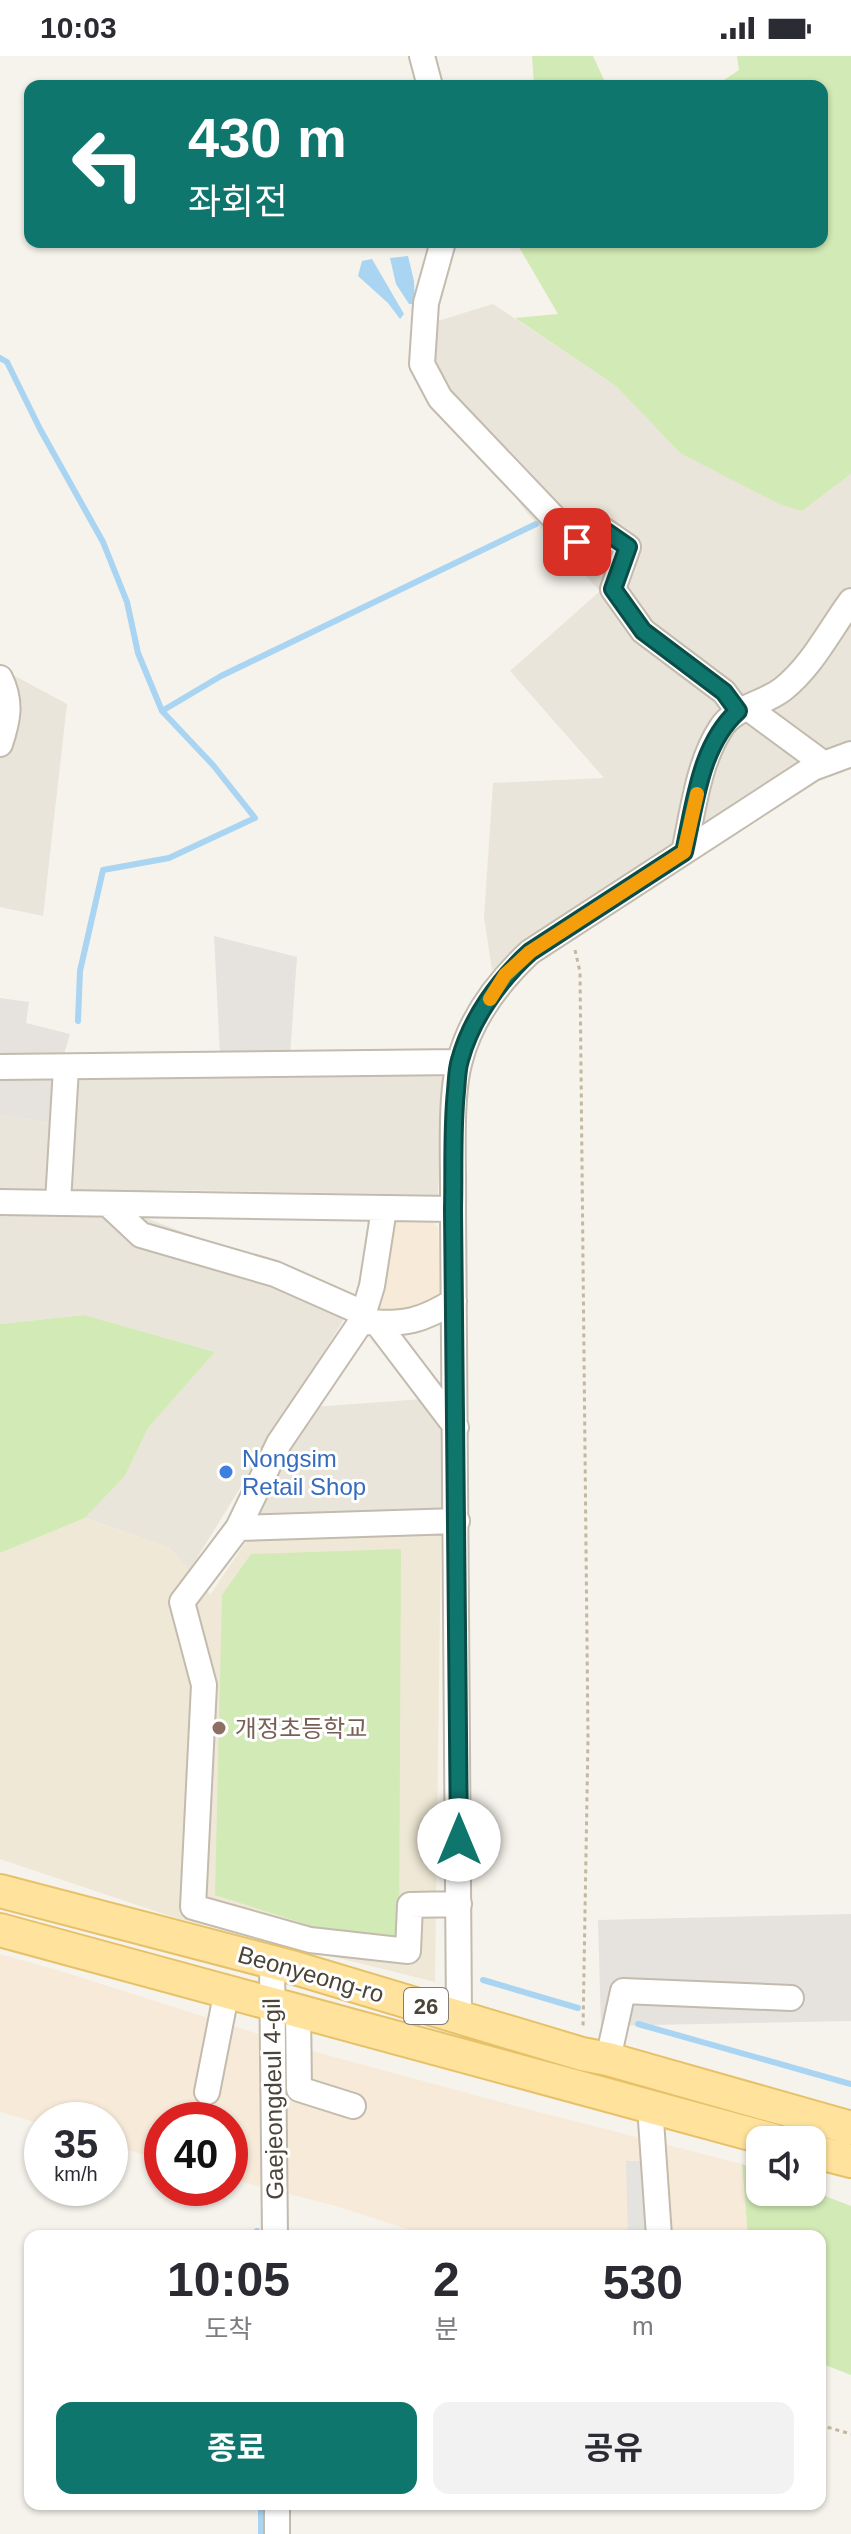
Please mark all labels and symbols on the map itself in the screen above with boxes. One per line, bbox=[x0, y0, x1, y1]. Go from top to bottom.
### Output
pin bbox=[543, 508, 611, 576]
place label: Nongsim Retail Shop bbox=[242, 1445, 366, 1500]
marker: Nongsim Retail Shop bbox=[217, 1463, 235, 1481]
place label: 개정초등학교 bbox=[235, 1715, 367, 1742]
marker: 개정초등학교 bbox=[210, 1719, 228, 1737]
position arrow bbox=[417, 1798, 501, 1882]
street label: Beonyeong-ro bbox=[235, 1940, 387, 2008]
road number: 26 bbox=[404, 1988, 448, 2024]
street label: Gaejeongdeul 4-gil bbox=[258, 1998, 288, 2200]
speed limit sign: 40 bbox=[144, 2102, 248, 2206]

